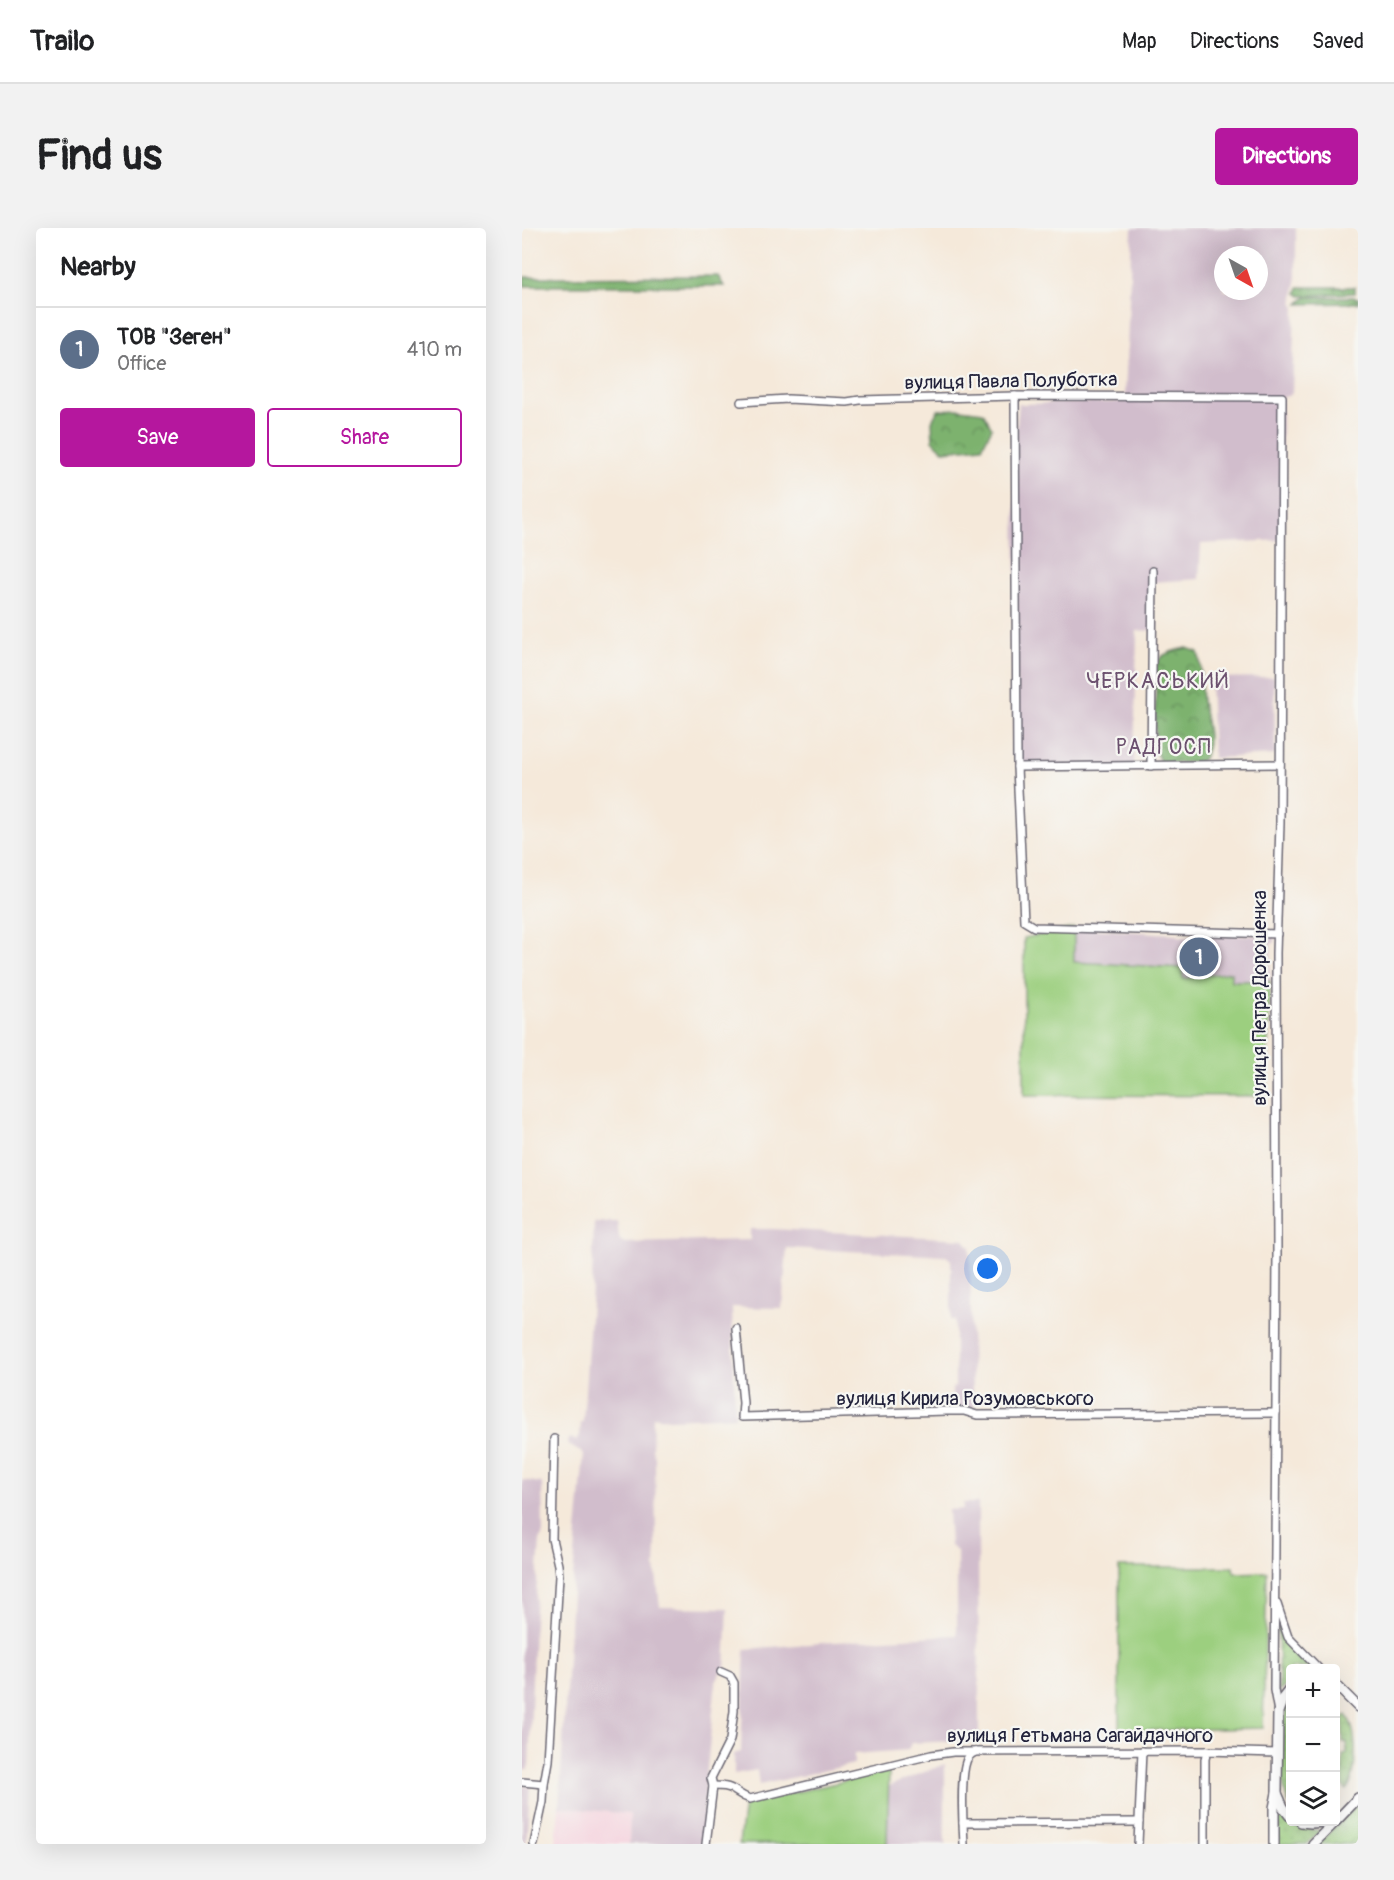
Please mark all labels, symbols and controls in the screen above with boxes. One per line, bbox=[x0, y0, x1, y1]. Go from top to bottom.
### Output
text: Trailo bbox=[30, 24, 94, 59]
text: Map bbox=[1122, 28, 1157, 55]
text: Directions bbox=[1190, 28, 1279, 55]
text: Saved bbox=[1312, 28, 1364, 55]
button: Directions bbox=[1215, 128, 1358, 185]
text: Find us bbox=[36, 130, 162, 182]
north arrow bbox=[1214, 246, 1268, 300]
text: Nearby bbox=[60, 251, 136, 283]
text: ТОВ "Зеген" bbox=[117, 323, 232, 351]
text: 1 bbox=[76, 337, 83, 362]
text: 410 m bbox=[407, 337, 462, 362]
text: Office bbox=[117, 351, 166, 376]
street label: вулиця Павла Полуботка bbox=[904, 367, 1118, 395]
button: Save bbox=[60, 408, 255, 467]
button: Share bbox=[267, 408, 462, 467]
district label: ЧЕРКАСЬКИЙ bbox=[1086, 667, 1230, 695]
district label: РАДГОСП bbox=[1116, 734, 1212, 761]
street label: вулиця Петра Дорошенка bbox=[1247, 890, 1272, 1106]
pin: 1 bbox=[1180, 934, 1218, 980]
your location bbox=[973, 1254, 1002, 1283]
street label: вулиця Кирила Розумовського bbox=[836, 1386, 1094, 1411]
map controls bbox=[1286, 1664, 1340, 1826]
button: + bbox=[1286, 1664, 1340, 1718]
button: − bbox=[1286, 1718, 1340, 1772]
street label: вулиця Гетьмана Сагайдачного bbox=[947, 1723, 1213, 1748]
button: layers bbox=[1286, 1772, 1340, 1826]

